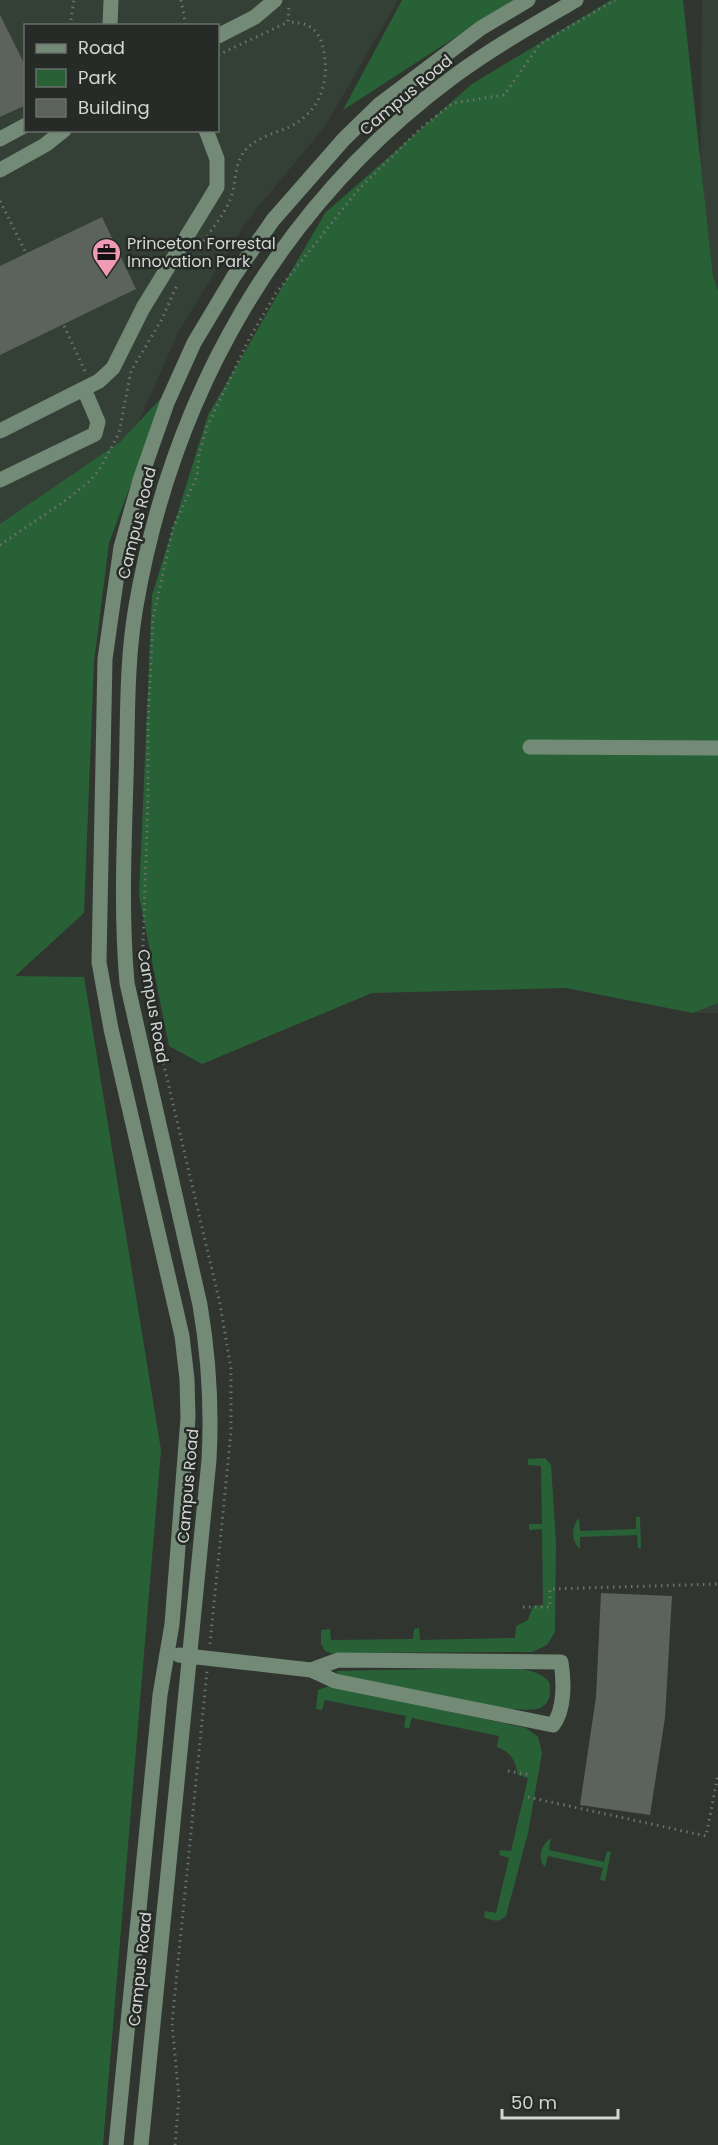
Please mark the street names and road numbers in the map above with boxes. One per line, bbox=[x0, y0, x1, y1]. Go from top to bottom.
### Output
street label: Campus Road bbox=[355, 49, 457, 141]
street label: Campus Road bbox=[112, 464, 162, 582]
street label: Campus Road bbox=[132, 947, 174, 1065]
street label: Campus Road bbox=[172, 1428, 204, 1544]
street label: Campus Road bbox=[123, 1911, 157, 2027]

